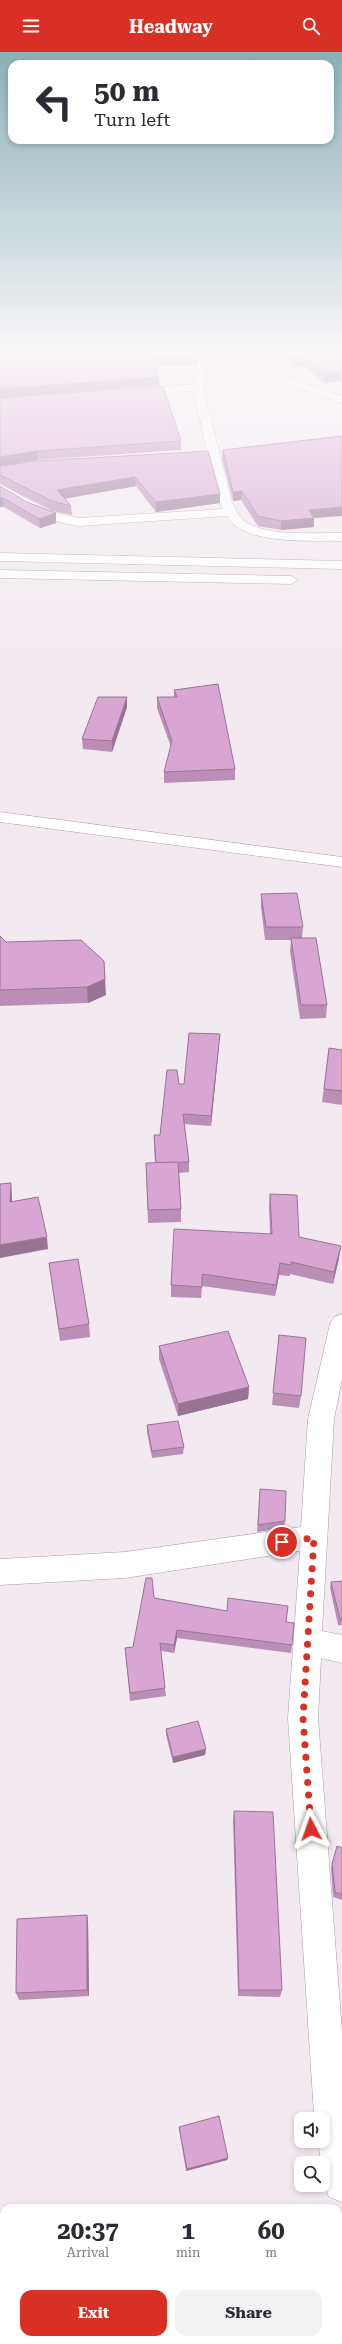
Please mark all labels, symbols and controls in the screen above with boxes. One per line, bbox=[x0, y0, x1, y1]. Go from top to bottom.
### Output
icon: menu bbox=[20, 15, 42, 37]
icon: search bbox=[300, 15, 322, 37]
text: Headway bbox=[129, 16, 213, 37]
text: 50 m bbox=[94, 75, 159, 108]
icon: left bbox=[28, 76, 80, 128]
text: Turn left bbox=[94, 109, 170, 130]
pin bbox=[265, 1525, 299, 1559]
icon: arrive bbox=[271, 1531, 293, 1553]
position arrow bbox=[290, 1808, 332, 1850]
map controls bbox=[294, 2112, 330, 2192]
button: sound bbox=[294, 2112, 330, 2148]
button: search bbox=[294, 2156, 330, 2192]
text: 20:37 bbox=[57, 2217, 119, 2245]
text: 1 bbox=[181, 2217, 195, 2245]
text: 60 bbox=[258, 2217, 285, 2245]
text: Arrival bbox=[67, 2245, 109, 2260]
text: min bbox=[176, 2245, 200, 2260]
text: m bbox=[265, 2245, 277, 2260]
button: Exit bbox=[20, 2290, 167, 2336]
button: Share bbox=[175, 2290, 322, 2336]

